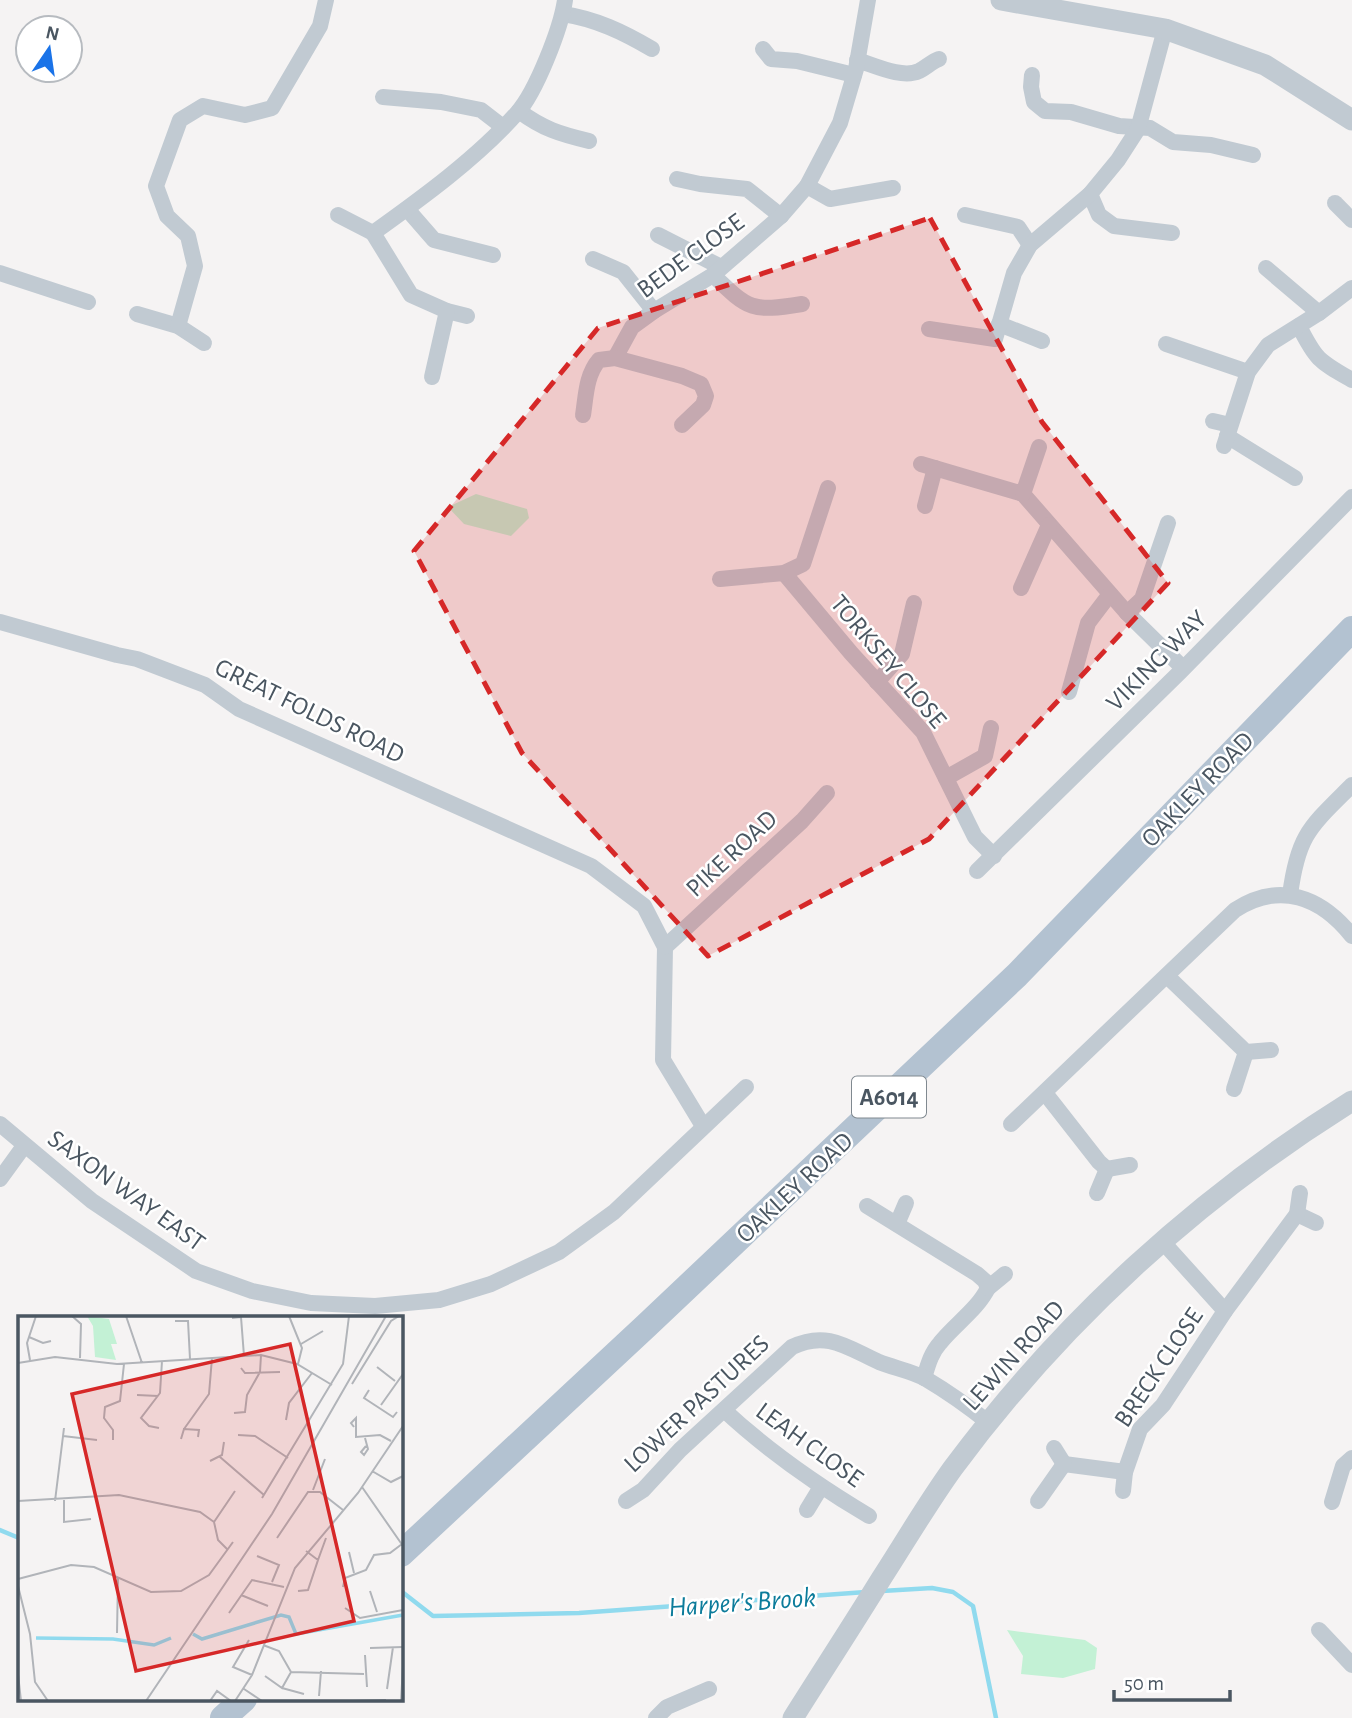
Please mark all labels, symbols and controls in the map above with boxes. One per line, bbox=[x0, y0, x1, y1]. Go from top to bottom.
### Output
north arrow bbox=[14, 14, 84, 84]
text: N bbox=[44, 23, 61, 45]
street label: BEDE CLOSE bbox=[632, 209, 749, 303]
street label: TORKSEY CLOSE bbox=[825, 590, 951, 733]
street label: VIKING WAY bbox=[1101, 605, 1212, 716]
street label: GREAT FOLDS ROAD bbox=[211, 654, 408, 768]
street label: OAKLEY ROAD bbox=[1137, 727, 1259, 852]
street label: PIKE ROAD bbox=[681, 805, 782, 902]
road number: A6014 bbox=[852, 1077, 926, 1118]
street label: SAXON WAY EAST bbox=[43, 1125, 210, 1256]
street label: OAKLEY ROAD bbox=[731, 1127, 858, 1248]
street label: LEWIN ROAD bbox=[958, 1296, 1069, 1416]
street label: BRECK CLOSE bbox=[1110, 1303, 1208, 1432]
inset map bbox=[18, 1316, 402, 1700]
street label: LOWER PASTURES bbox=[619, 1330, 774, 1477]
street label: LEAH CLOSE bbox=[751, 1397, 868, 1492]
water label: Harper's Brook bbox=[667, 1584, 817, 1622]
scale bar bbox=[1114, 1658, 1230, 1702]
text: 50 m bbox=[1124, 1673, 1164, 1694]

